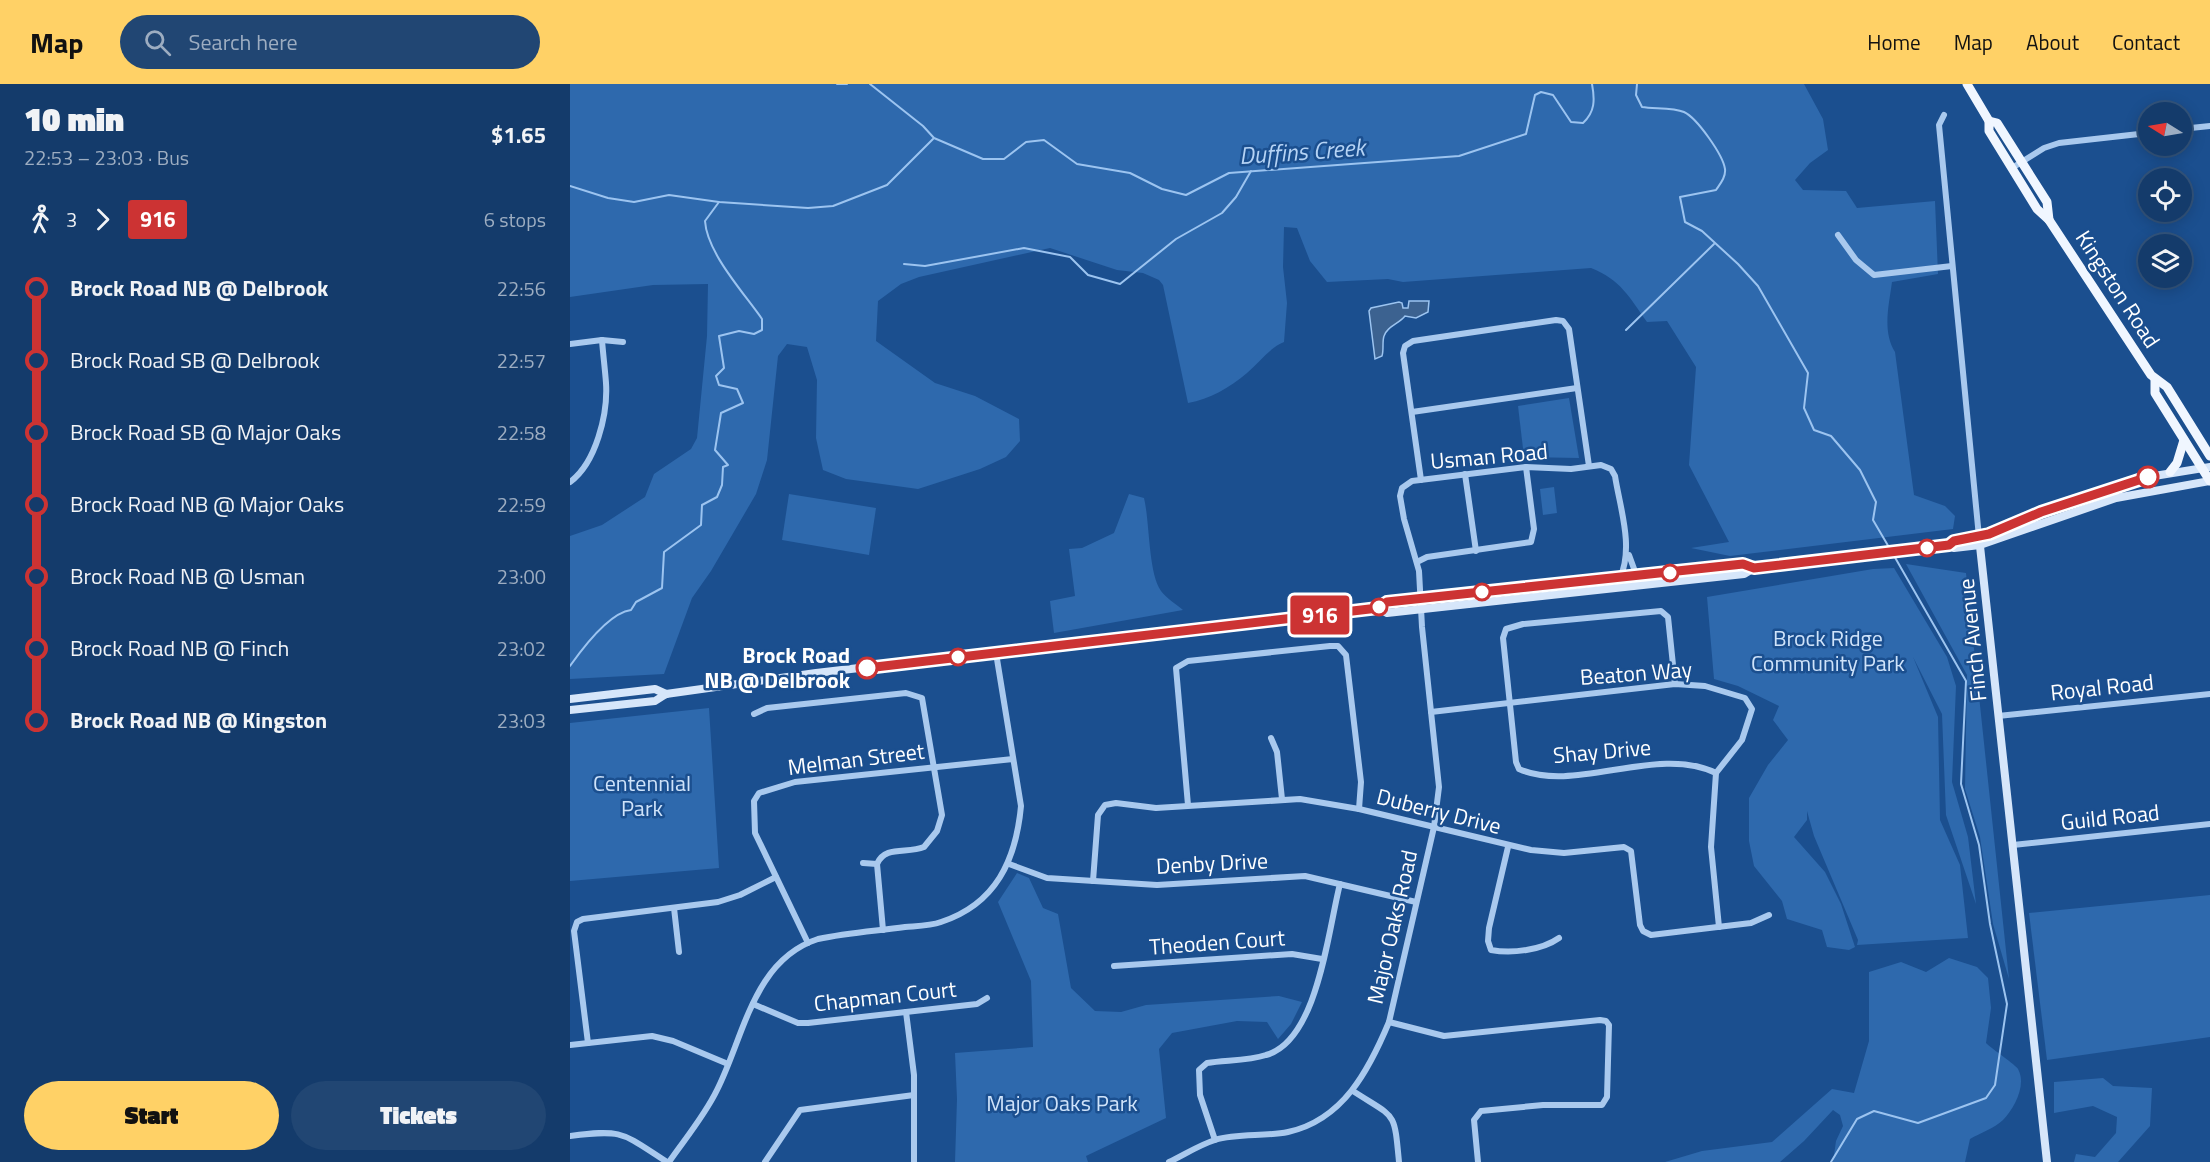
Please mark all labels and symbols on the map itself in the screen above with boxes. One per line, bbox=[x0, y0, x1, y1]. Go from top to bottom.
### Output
north arrow bbox=[2138, 102, 2192, 156]
water label: Duffins Creek bbox=[1238, 128, 1369, 173]
street label: Kingston Road bbox=[2067, 223, 2169, 355]
street label: Usman Road bbox=[1429, 434, 1549, 478]
unlabelled marker bbox=[2137, 466, 2159, 488]
unlabelled marker bbox=[1918, 539, 1936, 557]
unlabelled marker bbox=[1661, 564, 1679, 582]
street label: Finch Avenue bbox=[1949, 577, 1995, 703]
unlabelled marker bbox=[1473, 583, 1491, 601]
line badge: 916 bbox=[1286, 596, 1354, 634]
unlabelled marker bbox=[1370, 598, 1388, 616]
park label: Brock Ridge Community Park bbox=[1751, 621, 1905, 680]
place label: Brock Road NB @ Delbrook bbox=[704, 638, 851, 697]
unlabelled marker bbox=[949, 648, 967, 666]
street label: Beaton Way bbox=[1579, 652, 1694, 694]
marker: Brock Road NB @ Delbrook bbox=[856, 657, 878, 679]
street label: Royal Road bbox=[2049, 665, 2155, 709]
street label: Shay Drive bbox=[1552, 730, 1652, 772]
street label: Melman Street bbox=[786, 734, 927, 784]
park label: Centennial Park bbox=[593, 766, 691, 825]
street label: Duberry Drive bbox=[1373, 779, 1505, 843]
street label: Guild Road bbox=[2059, 795, 2161, 839]
street label: Denby Drive bbox=[1155, 843, 1269, 883]
street label: Major Oaks Road bbox=[1358, 847, 1426, 1007]
street label: Theoden Court bbox=[1148, 920, 1286, 964]
street label: Chapman Court bbox=[812, 972, 958, 1020]
park label: Major Oaks Park bbox=[986, 1086, 1138, 1120]

